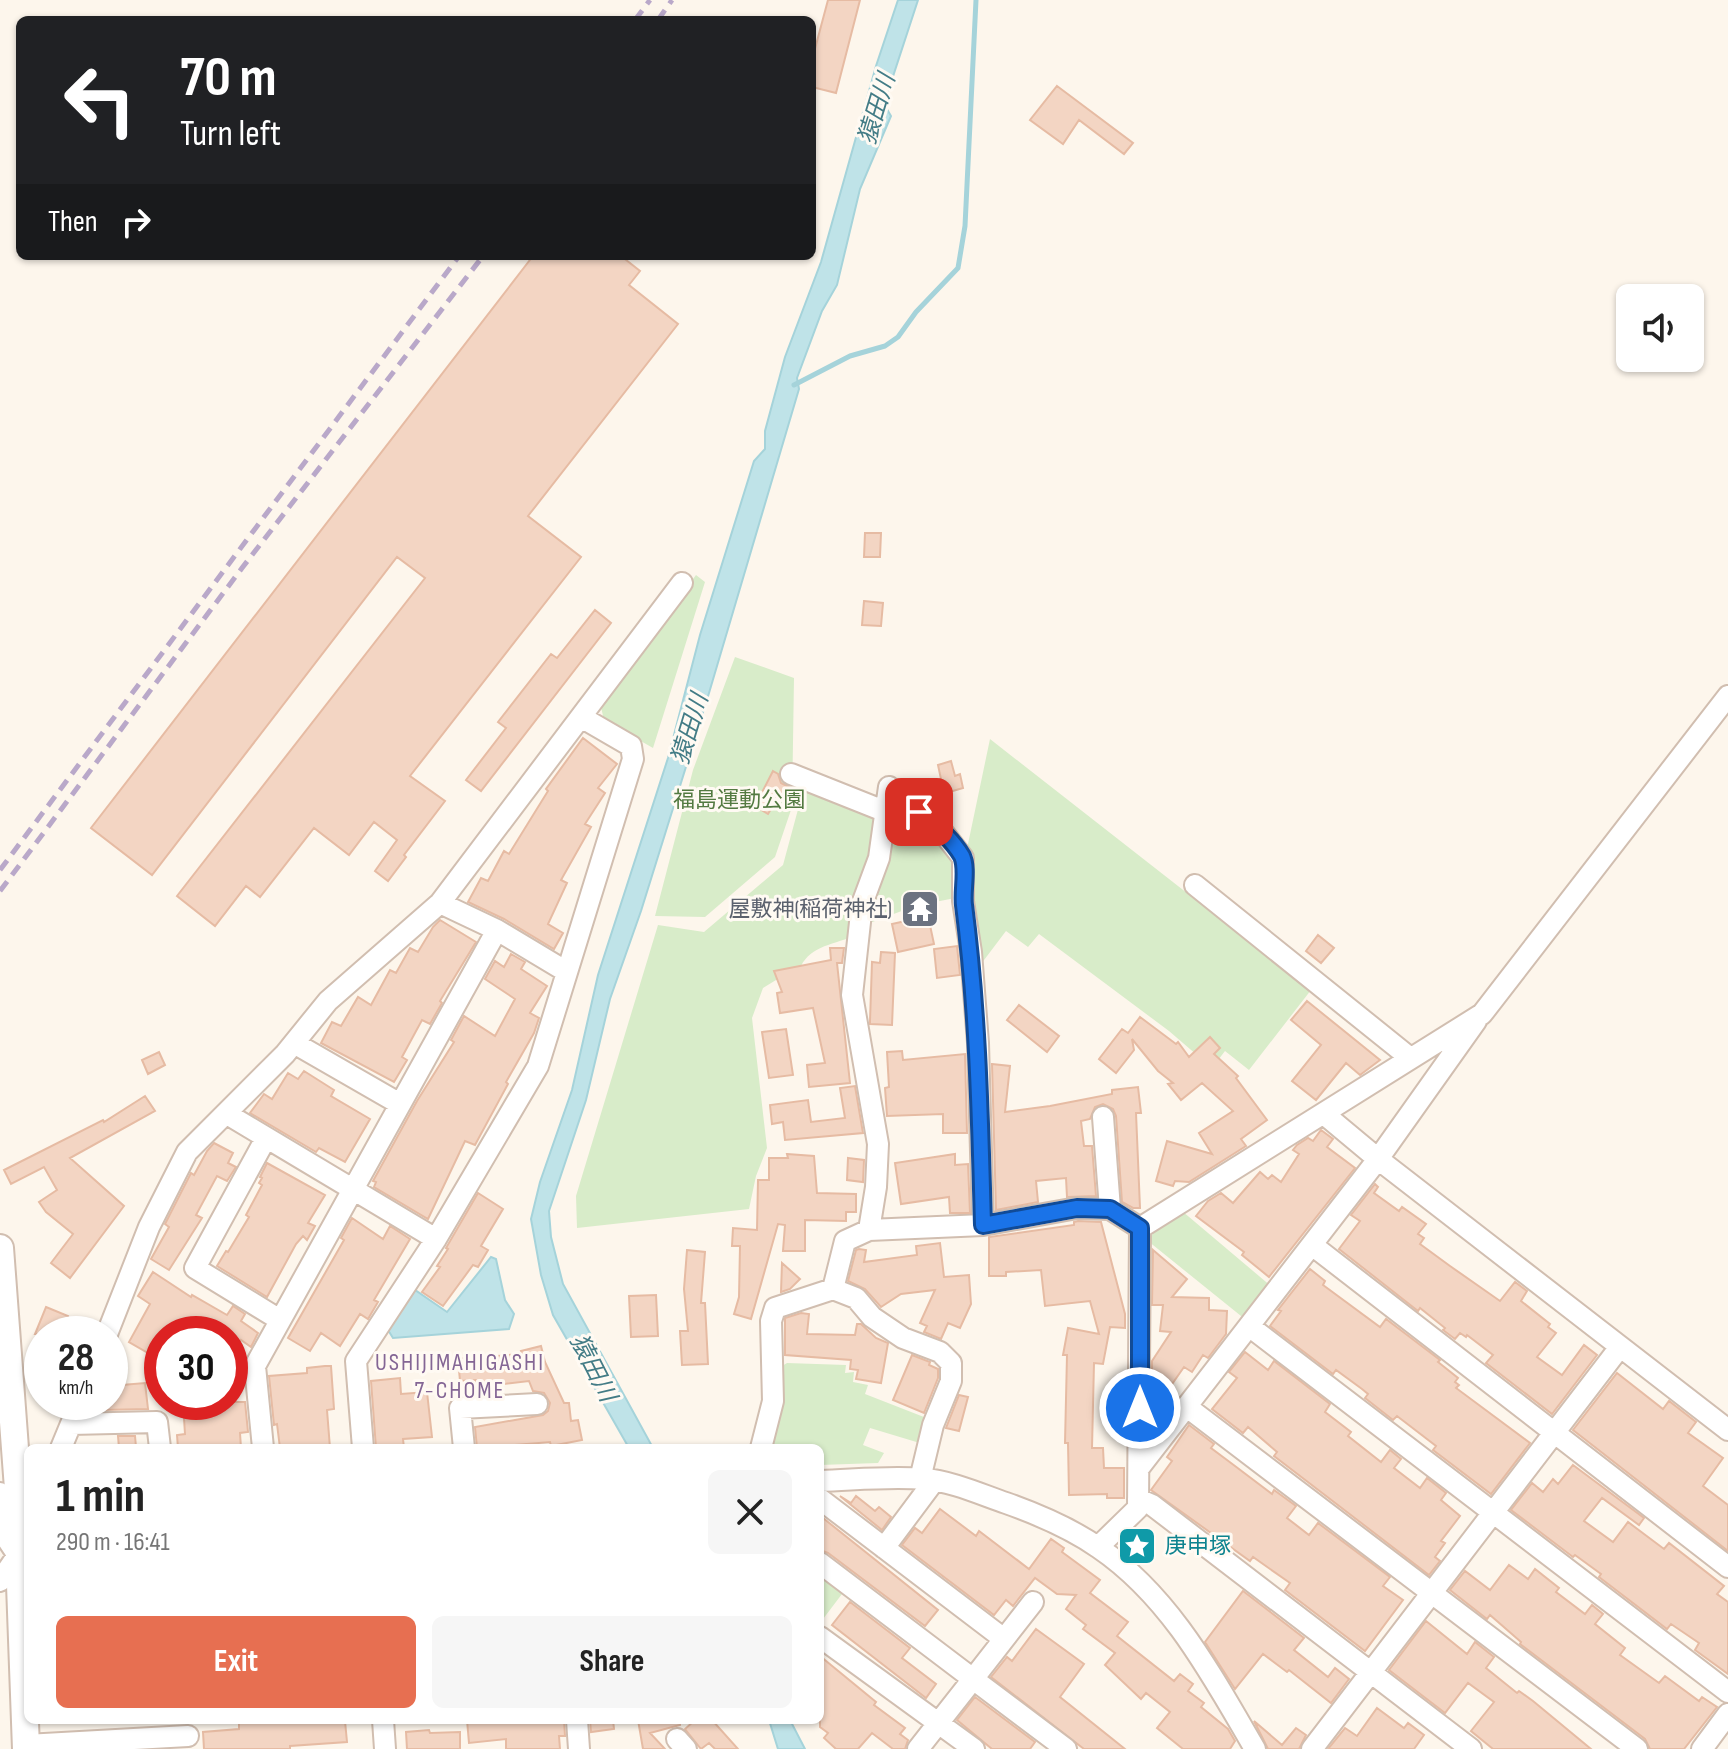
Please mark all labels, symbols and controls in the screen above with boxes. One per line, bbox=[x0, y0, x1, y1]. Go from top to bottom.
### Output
text: 70 m bbox=[180, 45, 277, 112]
icon: left bbox=[48, 48, 152, 152]
water label: 猿田川 bbox=[853, 67, 902, 148]
text: Turn left bbox=[180, 113, 281, 156]
icon: right bbox=[114, 200, 158, 244]
text: Then bbox=[48, 204, 98, 240]
map controls bbox=[1616, 284, 1704, 372]
button: sound bbox=[1616, 284, 1704, 372]
water label: 猿田川 bbox=[666, 687, 715, 768]
pin bbox=[885, 778, 953, 846]
park label: 福島運動公園 bbox=[673, 787, 805, 814]
icon: arrive bbox=[897, 790, 941, 834]
temple icon: 屋敷神(稲荷神社) bbox=[899, 888, 941, 930]
place label: 屋敷神(稲荷神社) bbox=[728, 896, 892, 923]
speed limit sign: 30 bbox=[144, 1316, 248, 1420]
water label: 猿田川 bbox=[564, 1329, 624, 1409]
text: 28 bbox=[58, 1334, 94, 1382]
district label: USHIJIMAHIGASHI 7-CHOME bbox=[375, 1348, 545, 1405]
position arrow bbox=[1098, 1366, 1182, 1450]
text: km/h bbox=[59, 1376, 93, 1400]
text: 1 min bbox=[56, 1468, 145, 1525]
button: close bbox=[708, 1470, 792, 1554]
place icon: 庚申塚 bbox=[1116, 1525, 1158, 1567]
text: 290 m · 16:41 bbox=[56, 1527, 170, 1558]
place label: 庚申塚 bbox=[1165, 1533, 1231, 1560]
button: Exit bbox=[56, 1616, 416, 1708]
button: Share bbox=[432, 1616, 792, 1708]

